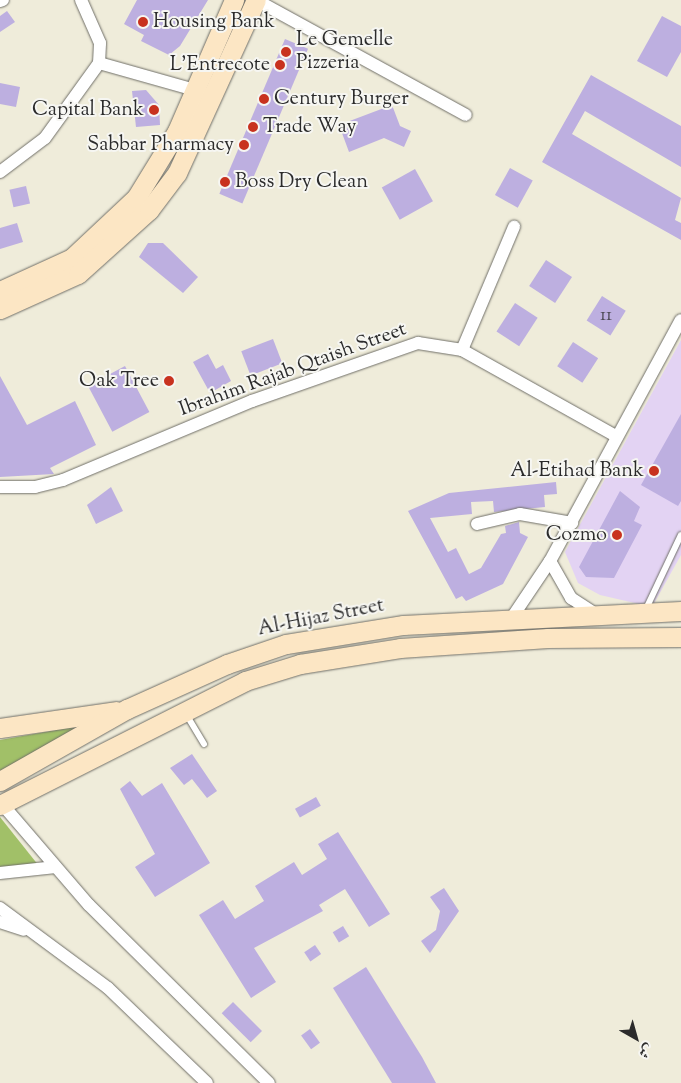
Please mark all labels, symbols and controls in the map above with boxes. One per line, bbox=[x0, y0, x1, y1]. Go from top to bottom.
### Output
place label: Housing Bank bbox=[153, 10, 275, 34]
marker: Housing Bank bbox=[137, 16, 149, 28]
place label: Le Gemelle Pizzeria bbox=[296, 29, 393, 76]
marker: Le Gemelle Pizzeria bbox=[280, 46, 292, 58]
place label: L'Entrecote bbox=[170, 53, 270, 77]
marker: L'Entrecote bbox=[274, 59, 286, 71]
place label: Century Burger bbox=[274, 87, 409, 111]
marker: Century Burger bbox=[258, 93, 270, 105]
place label: Capital Bank bbox=[32, 98, 144, 122]
marker: Capital Bank bbox=[148, 104, 160, 116]
place label: Trade Way bbox=[263, 115, 356, 139]
marker: Trade Way bbox=[247, 121, 259, 133]
place label: Sabbar Pharmacy bbox=[87, 133, 234, 157]
marker: Sabbar Pharmacy bbox=[238, 139, 250, 151]
place label: Boss Dry Clean bbox=[235, 170, 368, 194]
marker: Boss Dry Clean bbox=[219, 176, 231, 188]
house number: 11 bbox=[600, 305, 612, 327]
street label: Ibrahim Rajab Qtaish Street bbox=[176, 318, 410, 422]
place label: Oak Tree bbox=[79, 369, 159, 393]
marker: Oak Tree bbox=[163, 375, 175, 387]
place label: Al-Etihad Bank bbox=[510, 459, 644, 483]
marker: Al-Etihad Bank bbox=[648, 465, 660, 477]
place label: Cozmo bbox=[546, 523, 607, 547]
marker: Cozmo bbox=[611, 529, 623, 541]
street label: Al-Hijaz Street bbox=[256, 594, 386, 642]
north arrow bbox=[611, 1013, 661, 1063]
text: ش bbox=[634, 1038, 657, 1062]

